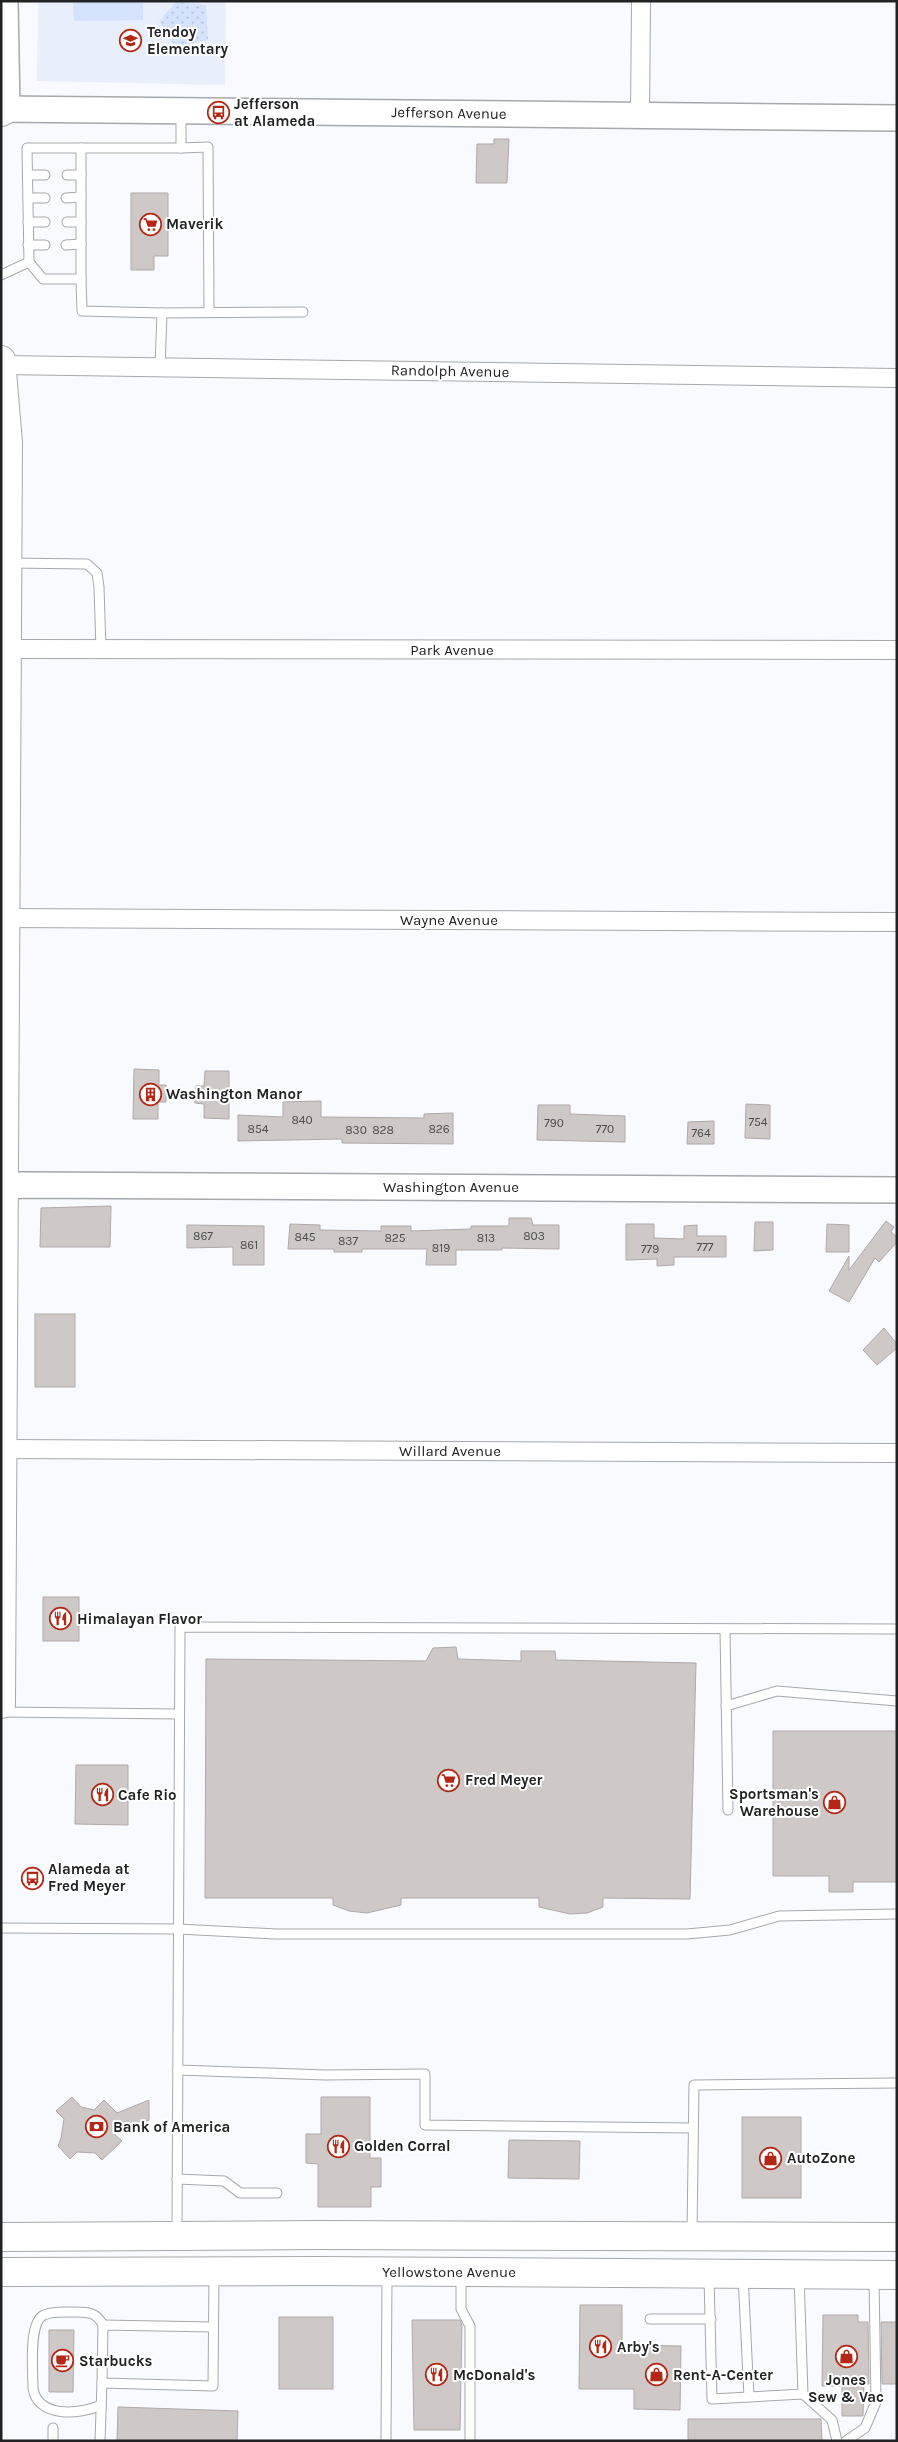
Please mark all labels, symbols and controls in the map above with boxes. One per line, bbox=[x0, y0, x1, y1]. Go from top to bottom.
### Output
place label: Tendoy Elementary bbox=[147, 23, 228, 58]
school or university icon: Tendoy Elementary bbox=[119, 29, 143, 53]
place label: Jefferson at Alameda bbox=[234, 95, 315, 130]
bus stop icon: Jefferson at Alameda bbox=[206, 101, 230, 125]
street label: Jefferson Avenue bbox=[391, 103, 507, 123]
supermarket icon: Maverik bbox=[138, 212, 162, 236]
place label: Maverik bbox=[166, 215, 223, 233]
street label: Randolph Avenue bbox=[391, 361, 509, 381]
street label: Park Avenue bbox=[410, 641, 494, 659]
street label: Wayne Avenue bbox=[400, 911, 498, 929]
building icon: Washington Manor bbox=[138, 1082, 162, 1106]
place label: Washington Manor bbox=[166, 1085, 302, 1103]
house number: 840 bbox=[291, 1113, 313, 1127]
house number: 754 bbox=[748, 1115, 768, 1129]
house number: 790 bbox=[544, 1116, 564, 1130]
house number: 854 bbox=[248, 1122, 269, 1136]
house number: 826 bbox=[428, 1122, 450, 1136]
house number: 770 bbox=[596, 1122, 614, 1136]
house number: 830 bbox=[345, 1123, 367, 1137]
house number: 828 bbox=[372, 1123, 394, 1137]
house number: 764 bbox=[691, 1126, 711, 1140]
street label: Washington Avenue bbox=[383, 1178, 519, 1196]
house number: 867 bbox=[193, 1229, 213, 1243]
house number: 803 bbox=[523, 1229, 545, 1243]
house number: 845 bbox=[295, 1230, 316, 1244]
house number: 825 bbox=[384, 1231, 406, 1245]
house number: 813 bbox=[477, 1231, 495, 1245]
house number: 837 bbox=[338, 1234, 358, 1248]
house number: 861 bbox=[240, 1238, 258, 1252]
house number: 777 bbox=[697, 1240, 714, 1254]
house number: 819 bbox=[432, 1241, 450, 1255]
house number: 779 bbox=[641, 1242, 659, 1256]
street label: Willard Avenue bbox=[399, 1442, 501, 1460]
restaurant icon: Himalayan Flavor bbox=[49, 1607, 73, 1631]
place label: Himalayan Flavor bbox=[77, 1610, 202, 1628]
supermarket icon: Fred Meyer bbox=[437, 1768, 461, 1792]
place label: Fred Meyer bbox=[465, 1771, 543, 1789]
restaurant icon: Cafe Rio bbox=[90, 1783, 114, 1807]
place label: Sportsman's Warehouse bbox=[729, 1785, 819, 1820]
place label: Cafe Rio bbox=[118, 1786, 177, 1804]
shop icon: Sportsman's Warehouse bbox=[823, 1791, 847, 1815]
place label: Alameda at Fred Meyer bbox=[48, 1860, 129, 1895]
bus stop icon: Alameda at Fred Meyer bbox=[20, 1866, 44, 1890]
bank icon: Bank of America bbox=[85, 2115, 109, 2139]
place label: Bank of America bbox=[113, 2118, 230, 2136]
restaurant icon: Golden Corral bbox=[326, 2134, 350, 2158]
place label: Golden Corral bbox=[354, 2137, 451, 2155]
shop icon: AutoZone bbox=[759, 2146, 783, 2170]
place label: AutoZone bbox=[787, 2149, 855, 2167]
street label: Yellowstone Avenue bbox=[382, 2263, 516, 2281]
restaurant icon: Arby's bbox=[589, 2335, 613, 2359]
place label: Arby's bbox=[617, 2338, 660, 2356]
shop icon: Jones Sew & Vac bbox=[834, 2345, 858, 2369]
cafe icon: Starbucks bbox=[51, 2349, 75, 2373]
place label: Starbucks bbox=[79, 2352, 153, 2370]
restaurant icon: McDonald's bbox=[425, 2363, 449, 2387]
shop icon: Rent-A-Center bbox=[645, 2363, 669, 2387]
place label: McDonald's bbox=[453, 2366, 535, 2384]
place label: Rent-A-Center bbox=[673, 2366, 773, 2384]
place label: Jones Sew & Vac bbox=[808, 2371, 884, 2406]

